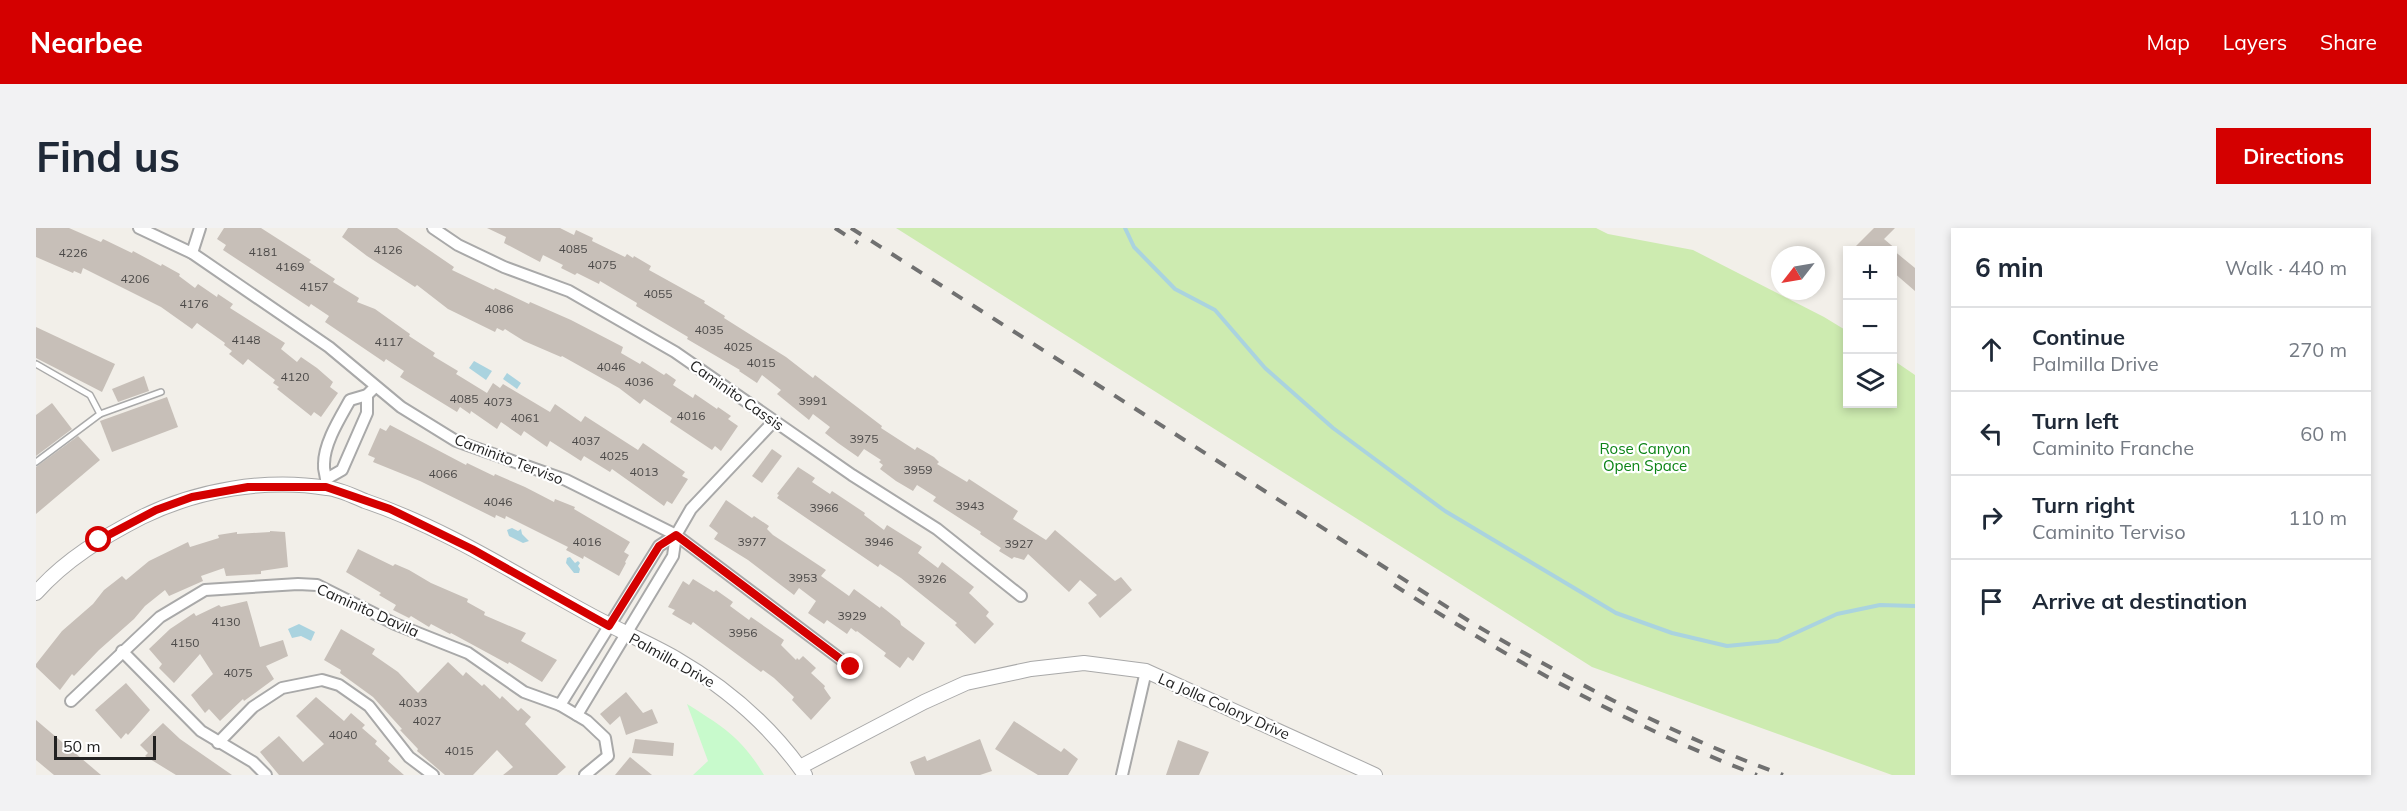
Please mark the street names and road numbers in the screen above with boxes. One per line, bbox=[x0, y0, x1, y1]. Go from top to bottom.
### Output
street label: Caminito Cassis bbox=[686, 355, 788, 435]
street label: Caminito Terviso bbox=[452, 429, 566, 489]
street label: Caminito Davila bbox=[314, 579, 422, 641]
street label: Palmilla Drive bbox=[626, 629, 718, 691]
street label: La Jolla Colony Drive bbox=[1155, 668, 1293, 744]

